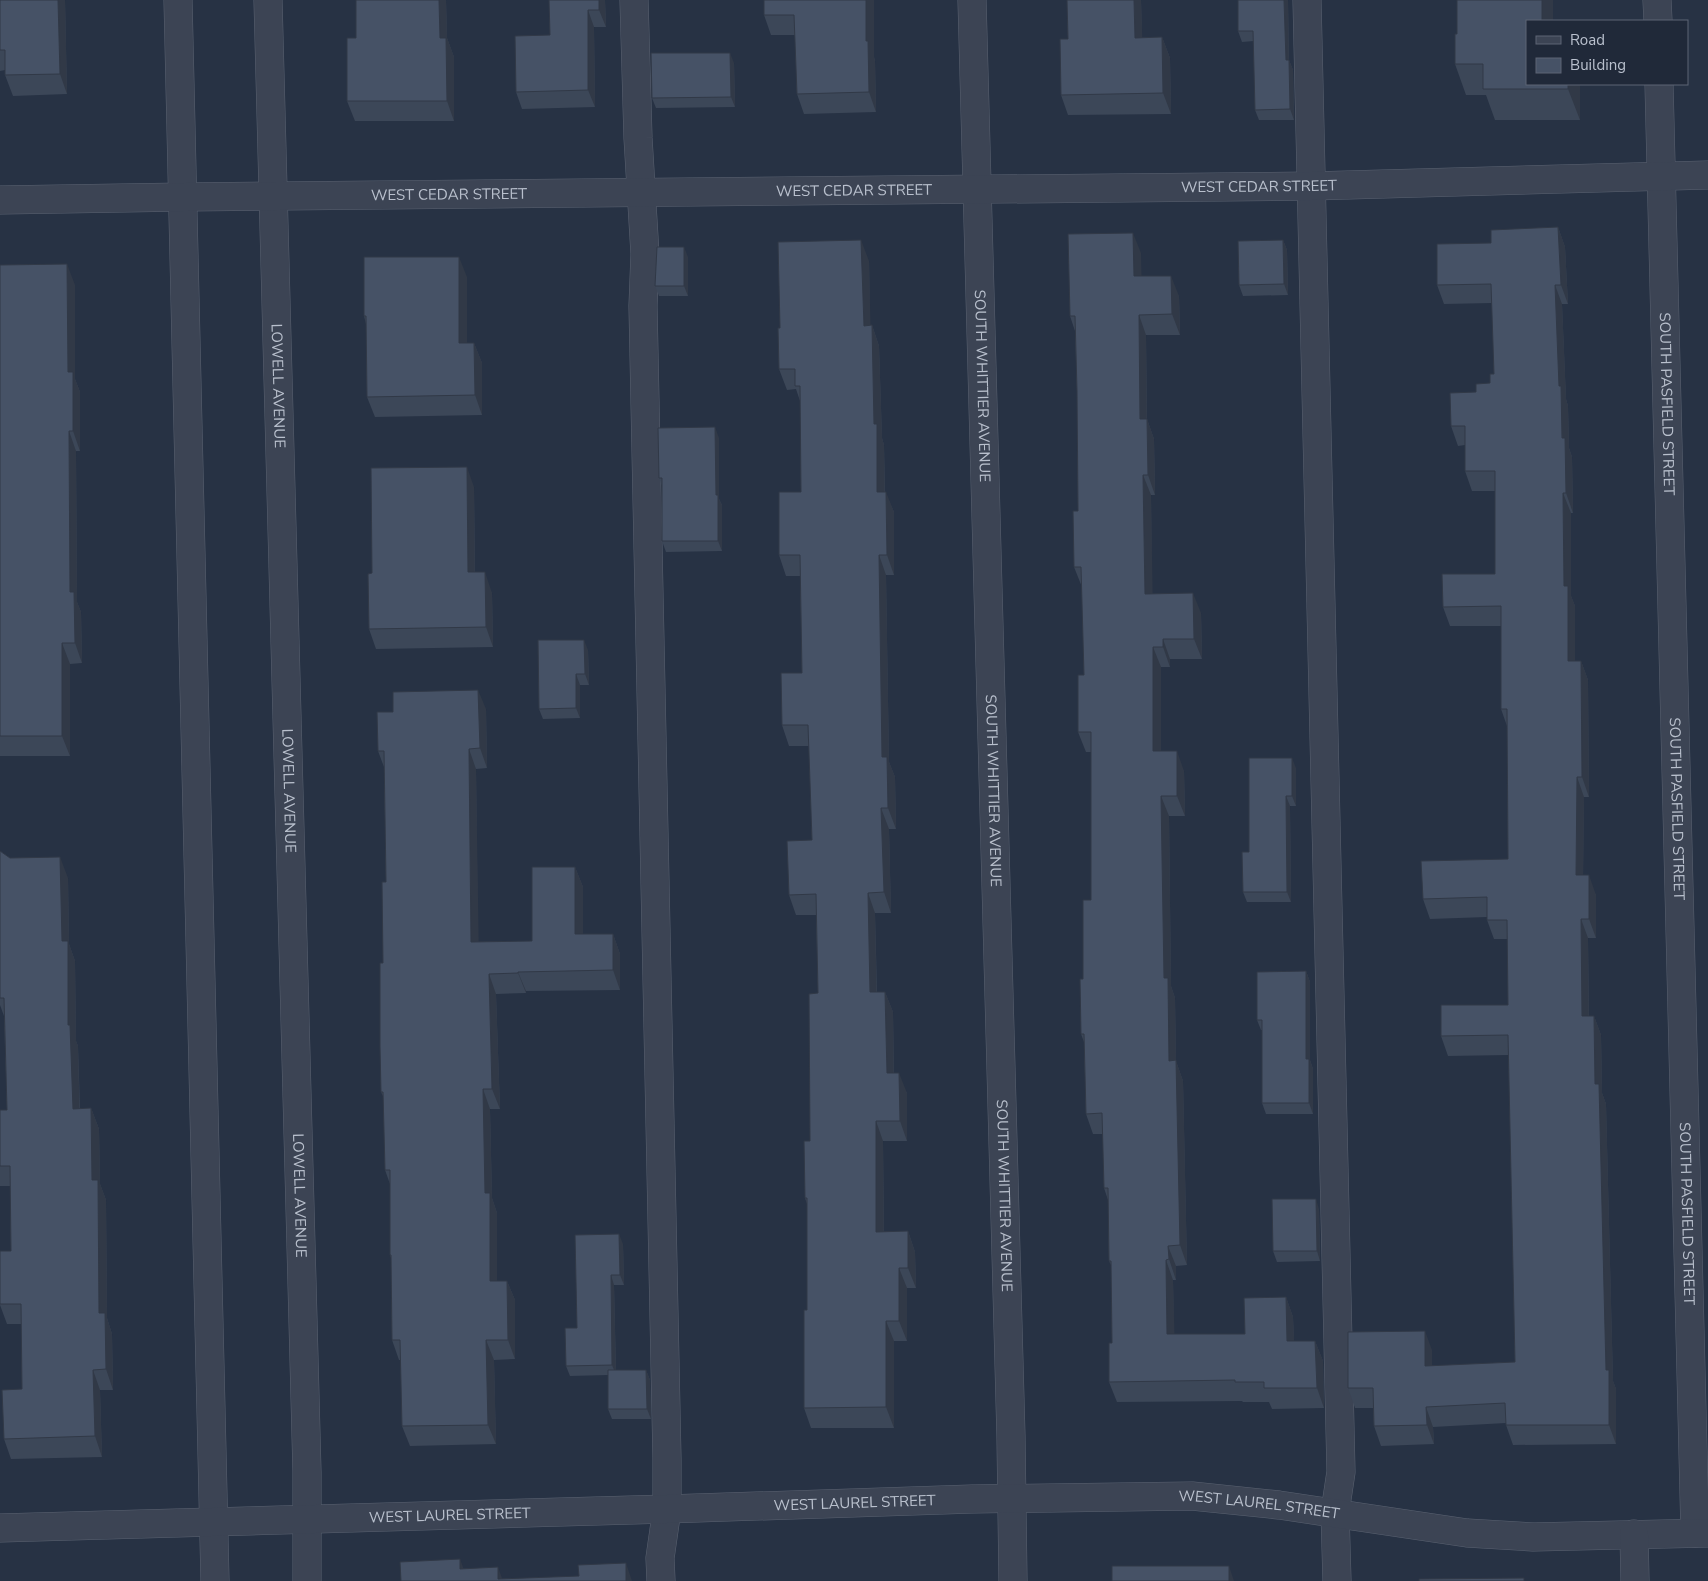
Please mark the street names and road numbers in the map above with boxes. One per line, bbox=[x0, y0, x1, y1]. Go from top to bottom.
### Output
street label: WEST CEDAR STREET bbox=[1181, 175, 1337, 197]
street label: WEST CEDAR STREET bbox=[776, 180, 932, 201]
street label: WEST CEDAR STREET bbox=[371, 184, 527, 205]
street label: SOUTH WHITTIER AVENUE bbox=[970, 289, 995, 482]
street label: SOUTH PASFIELD STREET bbox=[1655, 312, 1679, 496]
street label: LOWELL AVENUE bbox=[267, 323, 290, 448]
street label: SOUTH WHITTIER AVENUE bbox=[981, 694, 1006, 887]
street label: SOUTH PASFIELD STREET bbox=[1665, 717, 1689, 900]
street label: LOWELL AVENUE bbox=[277, 728, 301, 853]
street label: SOUTH WHITTIER AVENUE bbox=[992, 1099, 1017, 1292]
street label: SOUTH PASFIELD STREET bbox=[1675, 1122, 1699, 1305]
street label: LOWELL AVENUE bbox=[288, 1133, 311, 1258]
street label: WEST LAUREL STREET bbox=[1178, 1486, 1341, 1524]
street label: WEST LAUREL STREET bbox=[773, 1490, 936, 1515]
street label: WEST LAUREL STREET bbox=[369, 1503, 531, 1527]

